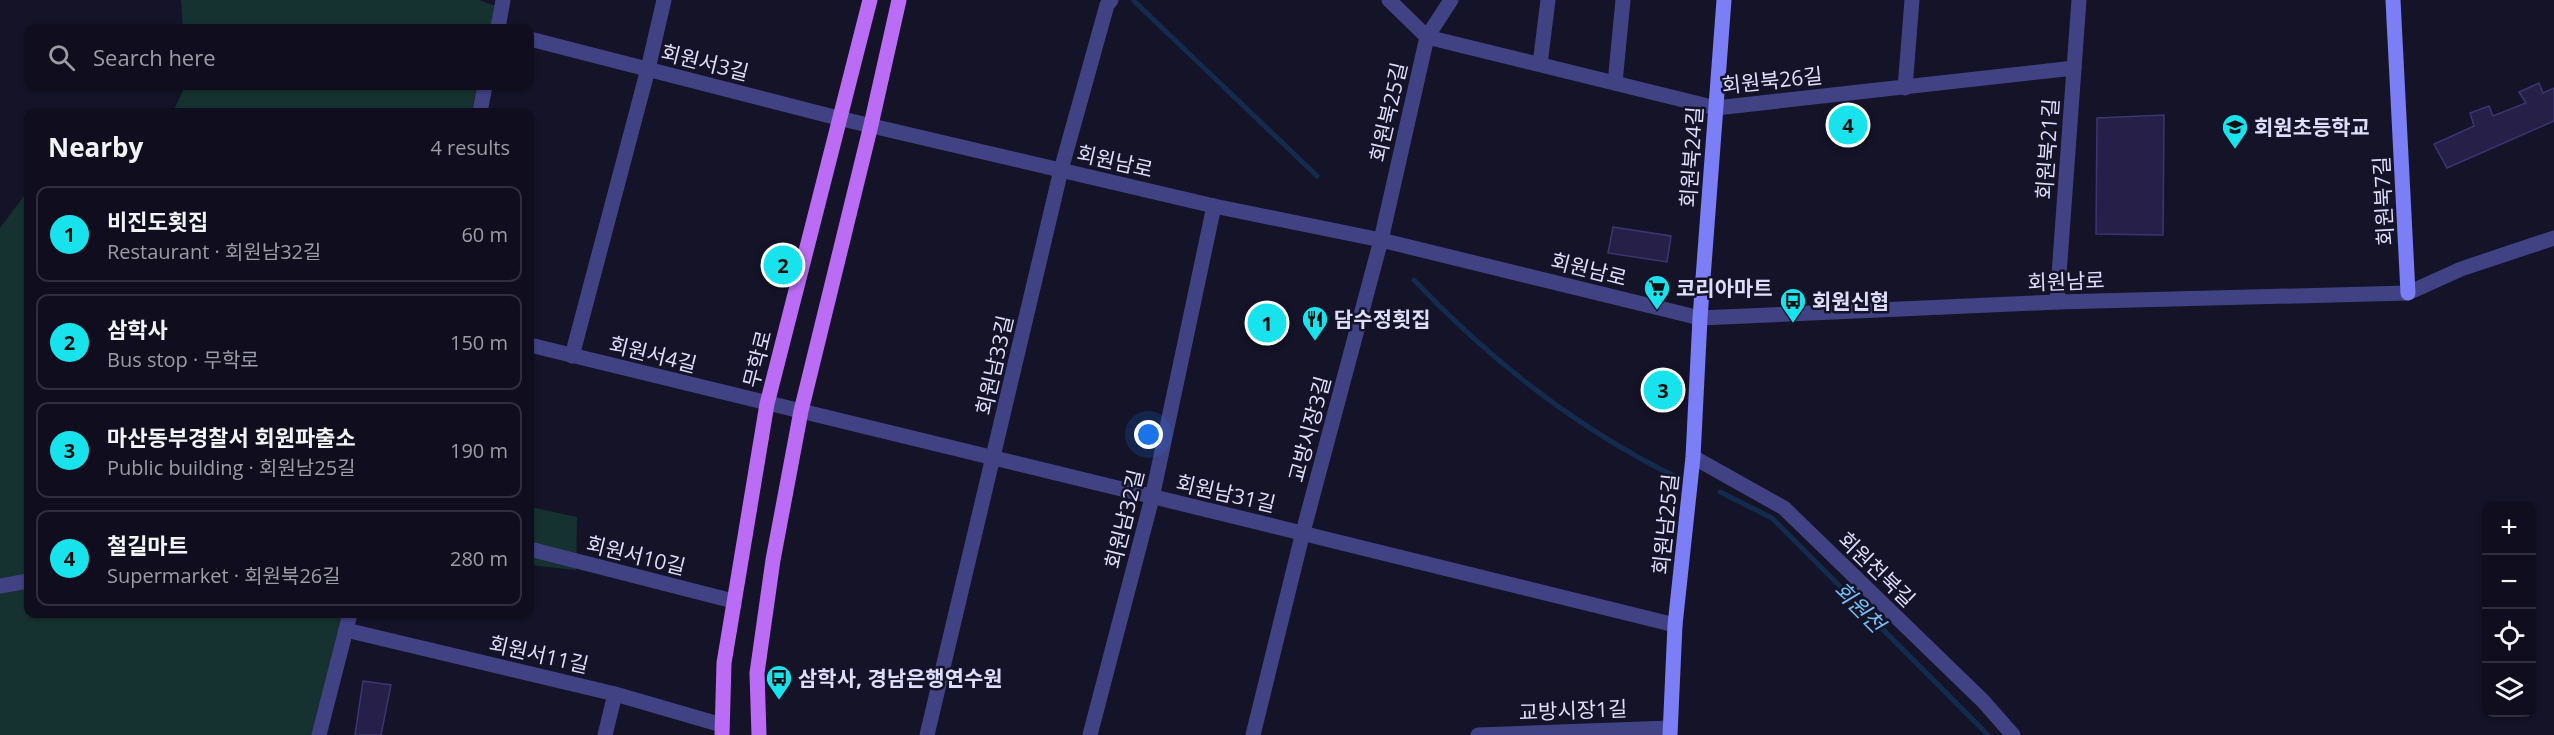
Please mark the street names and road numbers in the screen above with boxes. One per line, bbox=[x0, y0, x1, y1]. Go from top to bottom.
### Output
street label: 회원서3길 bbox=[658, 38, 752, 86]
street label: 회원북25길 bbox=[1363, 60, 1413, 164]
street label: 회원북26길 bbox=[1720, 61, 1824, 99]
street label: 회원북21길 bbox=[2030, 97, 2064, 201]
street label: 회원북24길 bbox=[1674, 105, 1708, 209]
street label: 회원남로 bbox=[1074, 139, 1156, 183]
street label: 회원북7길 bbox=[2367, 156, 2399, 246]
street label: 회원남로 bbox=[1548, 246, 1630, 292]
street label: 회원남로 bbox=[2027, 266, 2105, 296]
street label: 회원남33길 bbox=[969, 313, 1019, 417]
street label: 무학로 bbox=[736, 327, 778, 391]
street label: 회원서4길 bbox=[606, 330, 700, 378]
street label: 교방시장3길 bbox=[1281, 373, 1337, 485]
street label: 회원남32길 bbox=[1098, 466, 1150, 572]
street label: 회원남31길 bbox=[1174, 468, 1278, 518]
street label: 회원남25길 bbox=[1646, 472, 1684, 576]
street label: 회원천북길 bbox=[1834, 526, 1920, 612]
street label: 회원서10길 bbox=[583, 529, 689, 581]
street label: 회원서11길 bbox=[487, 629, 591, 679]
street label: 교방시장1길 bbox=[1518, 694, 1628, 726]

